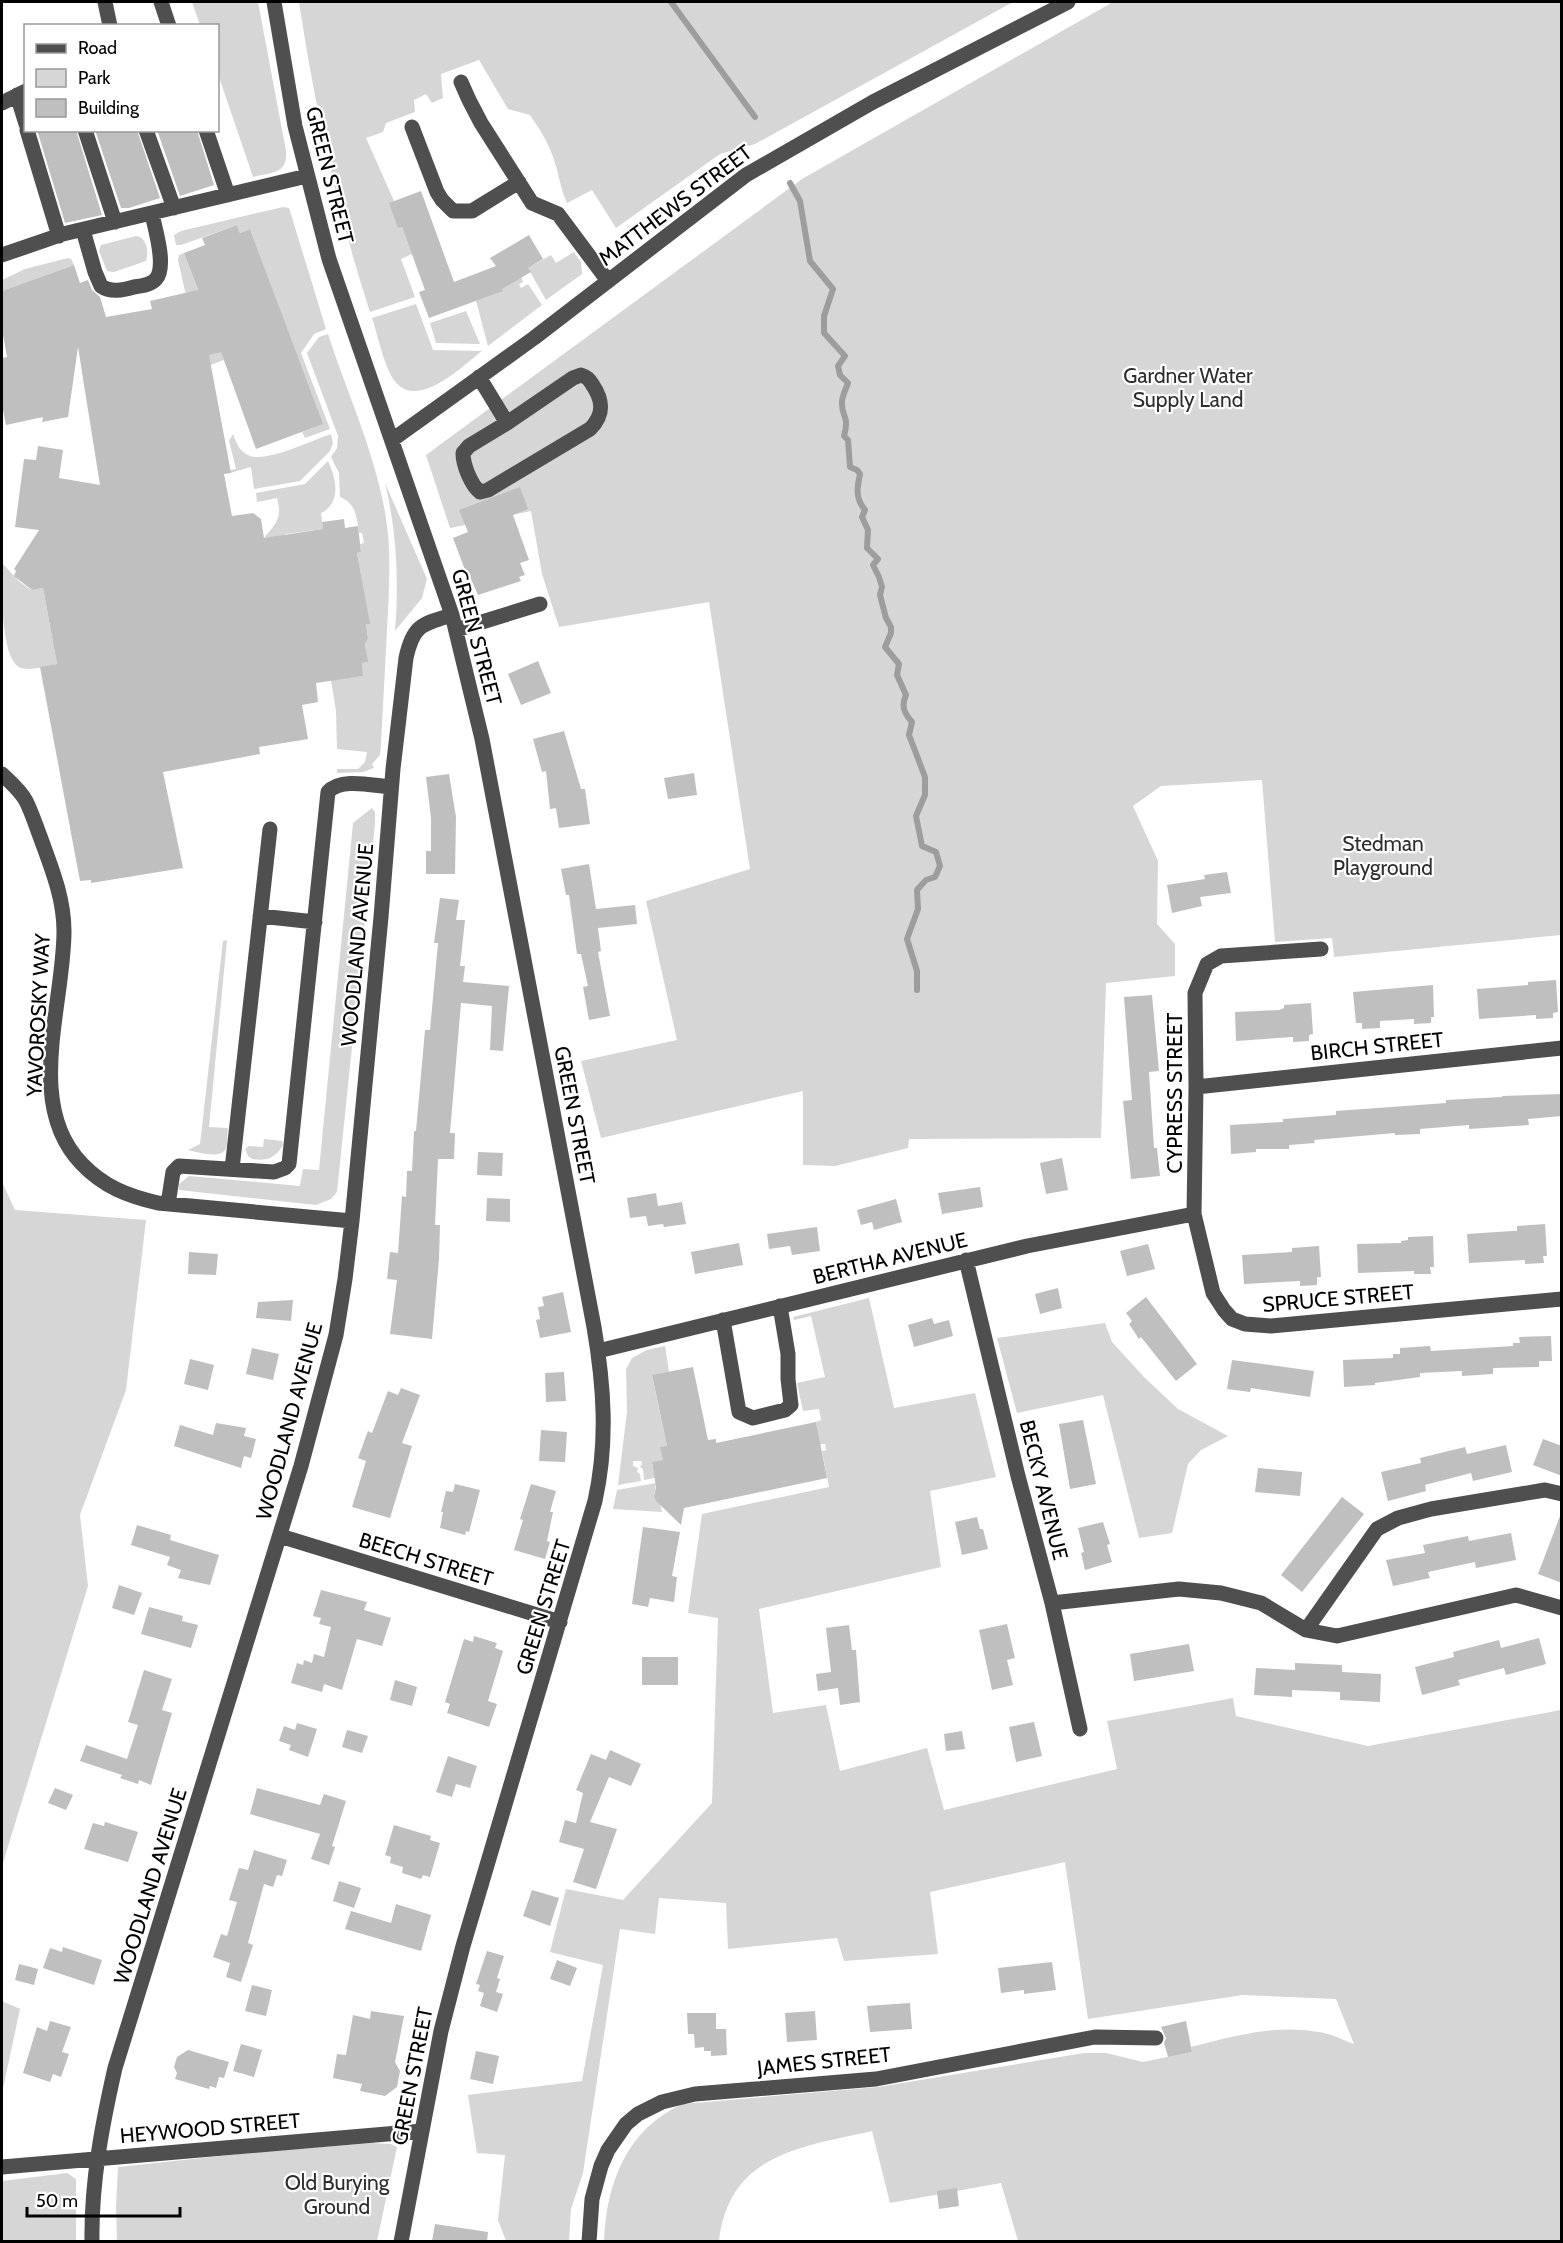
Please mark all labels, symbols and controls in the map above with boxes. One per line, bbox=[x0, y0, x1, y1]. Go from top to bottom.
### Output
legend bbox=[24, 24, 219, 132]
text: Road bbox=[78, 37, 117, 59]
text: Park bbox=[78, 67, 111, 89]
text: Building bbox=[78, 97, 140, 119]
street label: GREEN STREET bbox=[301, 104, 359, 246]
street label: MATTHEWS STREET bbox=[594, 139, 756, 271]
park label: Gardner Water Supply Land bbox=[1123, 363, 1253, 412]
street label: GREEN STREET bbox=[447, 566, 507, 708]
park label: Stedman Playground bbox=[1333, 831, 1433, 880]
street label: WOODLAND AVENUE bbox=[336, 843, 378, 1047]
street label: YAVOROSKY WAY bbox=[21, 932, 55, 1098]
street label: CYPRESS STREET bbox=[1162, 1013, 1187, 1174]
street label: BIRCH STREET bbox=[1309, 1027, 1445, 1065]
street label: GREEN STREET bbox=[549, 1044, 601, 1186]
street label: BERTHA AVENUE bbox=[810, 1227, 970, 1289]
street label: SPRUCE STREET bbox=[1261, 1279, 1415, 1317]
street label: WOODLAND AVENUE bbox=[251, 1319, 327, 1523]
street label: BECKY AVENUE bbox=[1015, 1417, 1073, 1563]
street label: BEECH STREET bbox=[356, 1527, 496, 1591]
street label: GREEN STREET bbox=[511, 1536, 575, 1678]
street label: WOODLAND AVENUE bbox=[108, 1785, 192, 1987]
street label: GREEN STREET bbox=[386, 2005, 438, 2147]
street label: JAMES STREET bbox=[755, 2042, 892, 2081]
street label: HEYWOOD STREET bbox=[119, 2108, 301, 2148]
park label: Old Burying Ground bbox=[285, 2170, 390, 2219]
scale bar bbox=[27, 2180, 180, 2218]
text: 50 m bbox=[36, 2190, 78, 2212]

